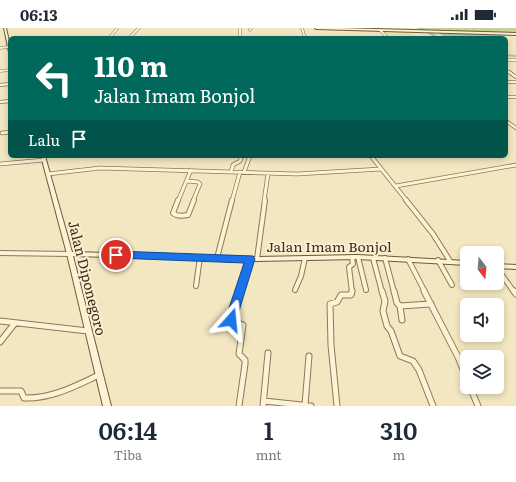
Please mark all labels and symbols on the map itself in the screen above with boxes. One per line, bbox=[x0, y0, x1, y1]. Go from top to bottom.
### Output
street label: Jalan Diponegoro bbox=[64, 218, 112, 337]
street label: Jalan Imam Bonjol bbox=[266, 236, 392, 256]
pin bbox=[99, 238, 133, 272]
north arrow bbox=[460, 246, 504, 290]
position arrow bbox=[210, 299, 252, 341]

